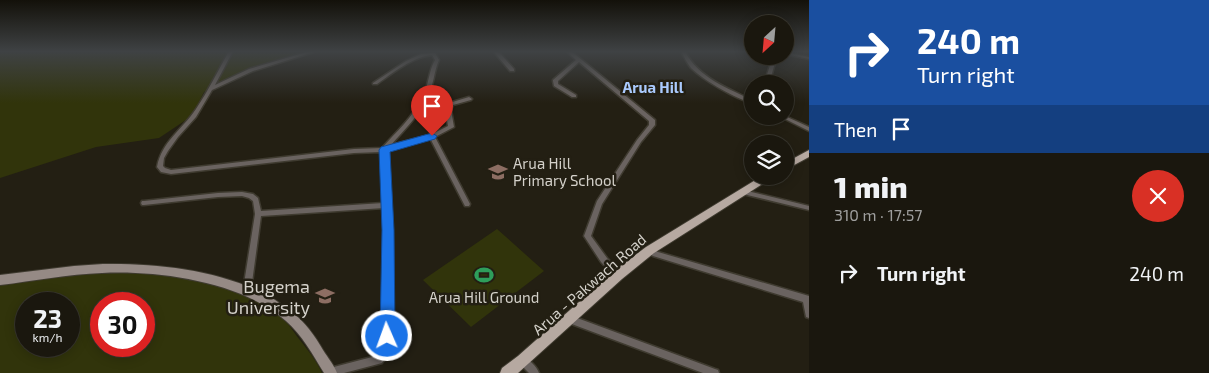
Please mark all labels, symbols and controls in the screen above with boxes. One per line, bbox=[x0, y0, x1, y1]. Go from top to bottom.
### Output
north arrow bbox=[744, 15, 794, 65]
map controls bbox=[744, 15, 794, 185]
text: 240 m bbox=[917, 19, 1020, 61]
icon: right bbox=[834, 20, 899, 85]
text: Turn right bbox=[917, 61, 1015, 87]
button: search bbox=[744, 75, 794, 125]
district label: Arua Hill bbox=[622, 78, 684, 96]
pin bbox=[411, 85, 453, 136]
icon: arrive bbox=[418, 92, 446, 120]
icon: arrive bbox=[887, 115, 915, 143]
text: Then bbox=[834, 118, 877, 141]
button: layers bbox=[744, 135, 794, 185]
place label: Arua Hill Primary School bbox=[513, 154, 616, 189]
school or university icon: Arua Hill Primary School bbox=[487, 161, 509, 183]
text: 1 min bbox=[834, 168, 908, 204]
button: close bbox=[1132, 170, 1184, 222]
text: 310 m · 17:57 bbox=[834, 205, 923, 224]
street label: Arua - Pakwach Road bbox=[528, 230, 650, 338]
icon: right bbox=[834, 259, 862, 287]
text: Turn right bbox=[877, 262, 965, 285]
text: 240 m bbox=[1129, 262, 1184, 285]
sports icon: Arua Hill Ground bbox=[473, 264, 495, 286]
place label: Bugema University bbox=[227, 275, 310, 318]
school or university icon: Bugema University bbox=[314, 285, 336, 307]
place label: Arua Hill Ground bbox=[429, 288, 539, 306]
speed limit sign: 30 bbox=[90, 292, 155, 357]
text: 23 bbox=[33, 303, 62, 333]
position arrow bbox=[360, 309, 412, 361]
text: km/h bbox=[33, 330, 62, 344]

